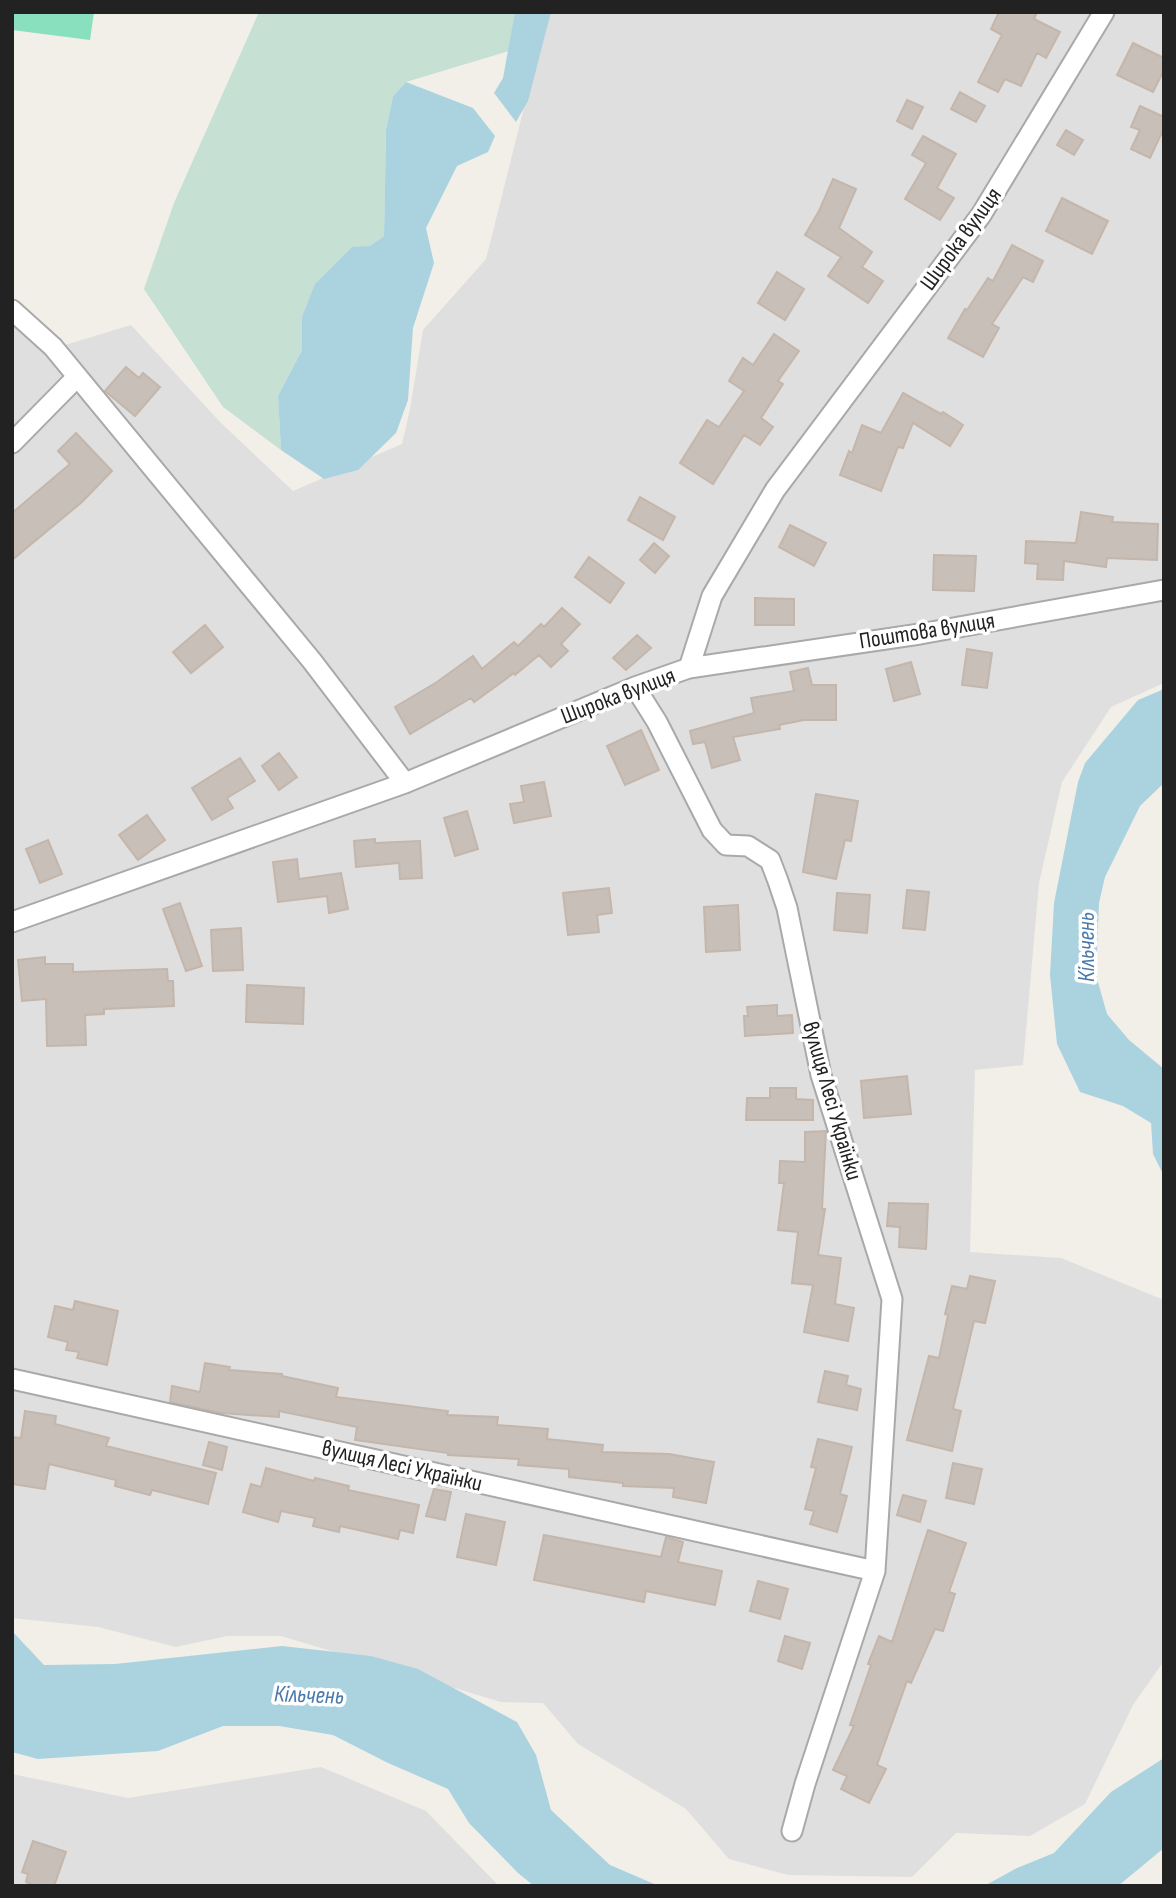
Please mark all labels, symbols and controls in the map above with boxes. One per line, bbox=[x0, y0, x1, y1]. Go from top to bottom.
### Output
street label: Широка вулиця bbox=[914, 182, 1008, 296]
street label: Поштова вулиця bbox=[857, 606, 997, 656]
street label: Широка вулиця bbox=[557, 661, 679, 731]
water label: Кільчень bbox=[1072, 912, 1101, 982]
street label: вулиця Лесі Українки bbox=[796, 1018, 868, 1184]
street label: вулиця Лесі Українки bbox=[319, 1434, 485, 1498]
water label: Кільчень bbox=[274, 1679, 344, 1711]

